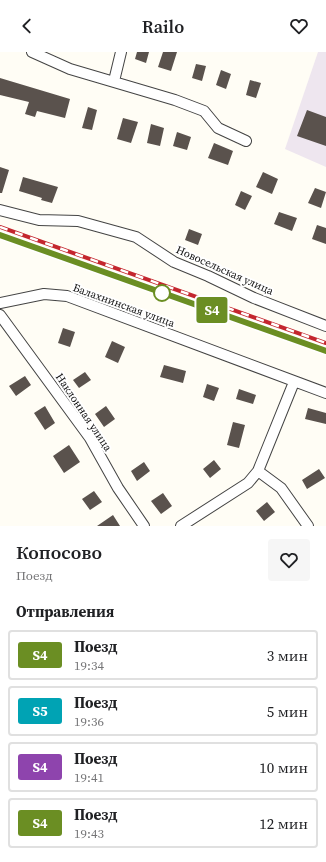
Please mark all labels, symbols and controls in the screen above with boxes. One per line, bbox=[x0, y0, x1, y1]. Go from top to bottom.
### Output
text: Railo bbox=[142, 14, 184, 39]
icon: back bbox=[16, 15, 38, 37]
icon: heart bbox=[288, 15, 310, 37]
street label: Новосельская улица bbox=[174, 242, 276, 299]
street label: Балахнинская улица bbox=[71, 280, 177, 331]
unlabelled marker bbox=[153, 284, 171, 302]
line badge: S4 bbox=[194, 297, 230, 323]
text: S4 bbox=[204, 300, 220, 320]
street label: Наклонная улица bbox=[52, 370, 116, 455]
text: Копосово bbox=[16, 539, 102, 565]
button: heart bbox=[268, 539, 310, 581]
text: Поезд bbox=[16, 567, 53, 584]
text: Отправления bbox=[16, 601, 114, 622]
text: Поезд bbox=[74, 636, 118, 657]
text: S4 bbox=[32, 645, 48, 665]
text: 3 мин bbox=[267, 645, 308, 666]
text: 19:34 bbox=[74, 657, 104, 674]
text: Поезд bbox=[74, 692, 118, 713]
text: S5 bbox=[32, 701, 48, 721]
text: 5 мин bbox=[267, 701, 308, 722]
text: 19:36 bbox=[74, 713, 104, 730]
text: Поезд bbox=[74, 748, 118, 769]
text: S4 bbox=[32, 757, 48, 777]
text: 10 мин bbox=[259, 757, 308, 778]
text: 19:41 bbox=[74, 769, 104, 786]
text: Поезд bbox=[74, 804, 118, 825]
text: S4 bbox=[32, 813, 48, 833]
text: 12 мин bbox=[259, 813, 308, 834]
text: 19:43 bbox=[74, 825, 104, 842]

